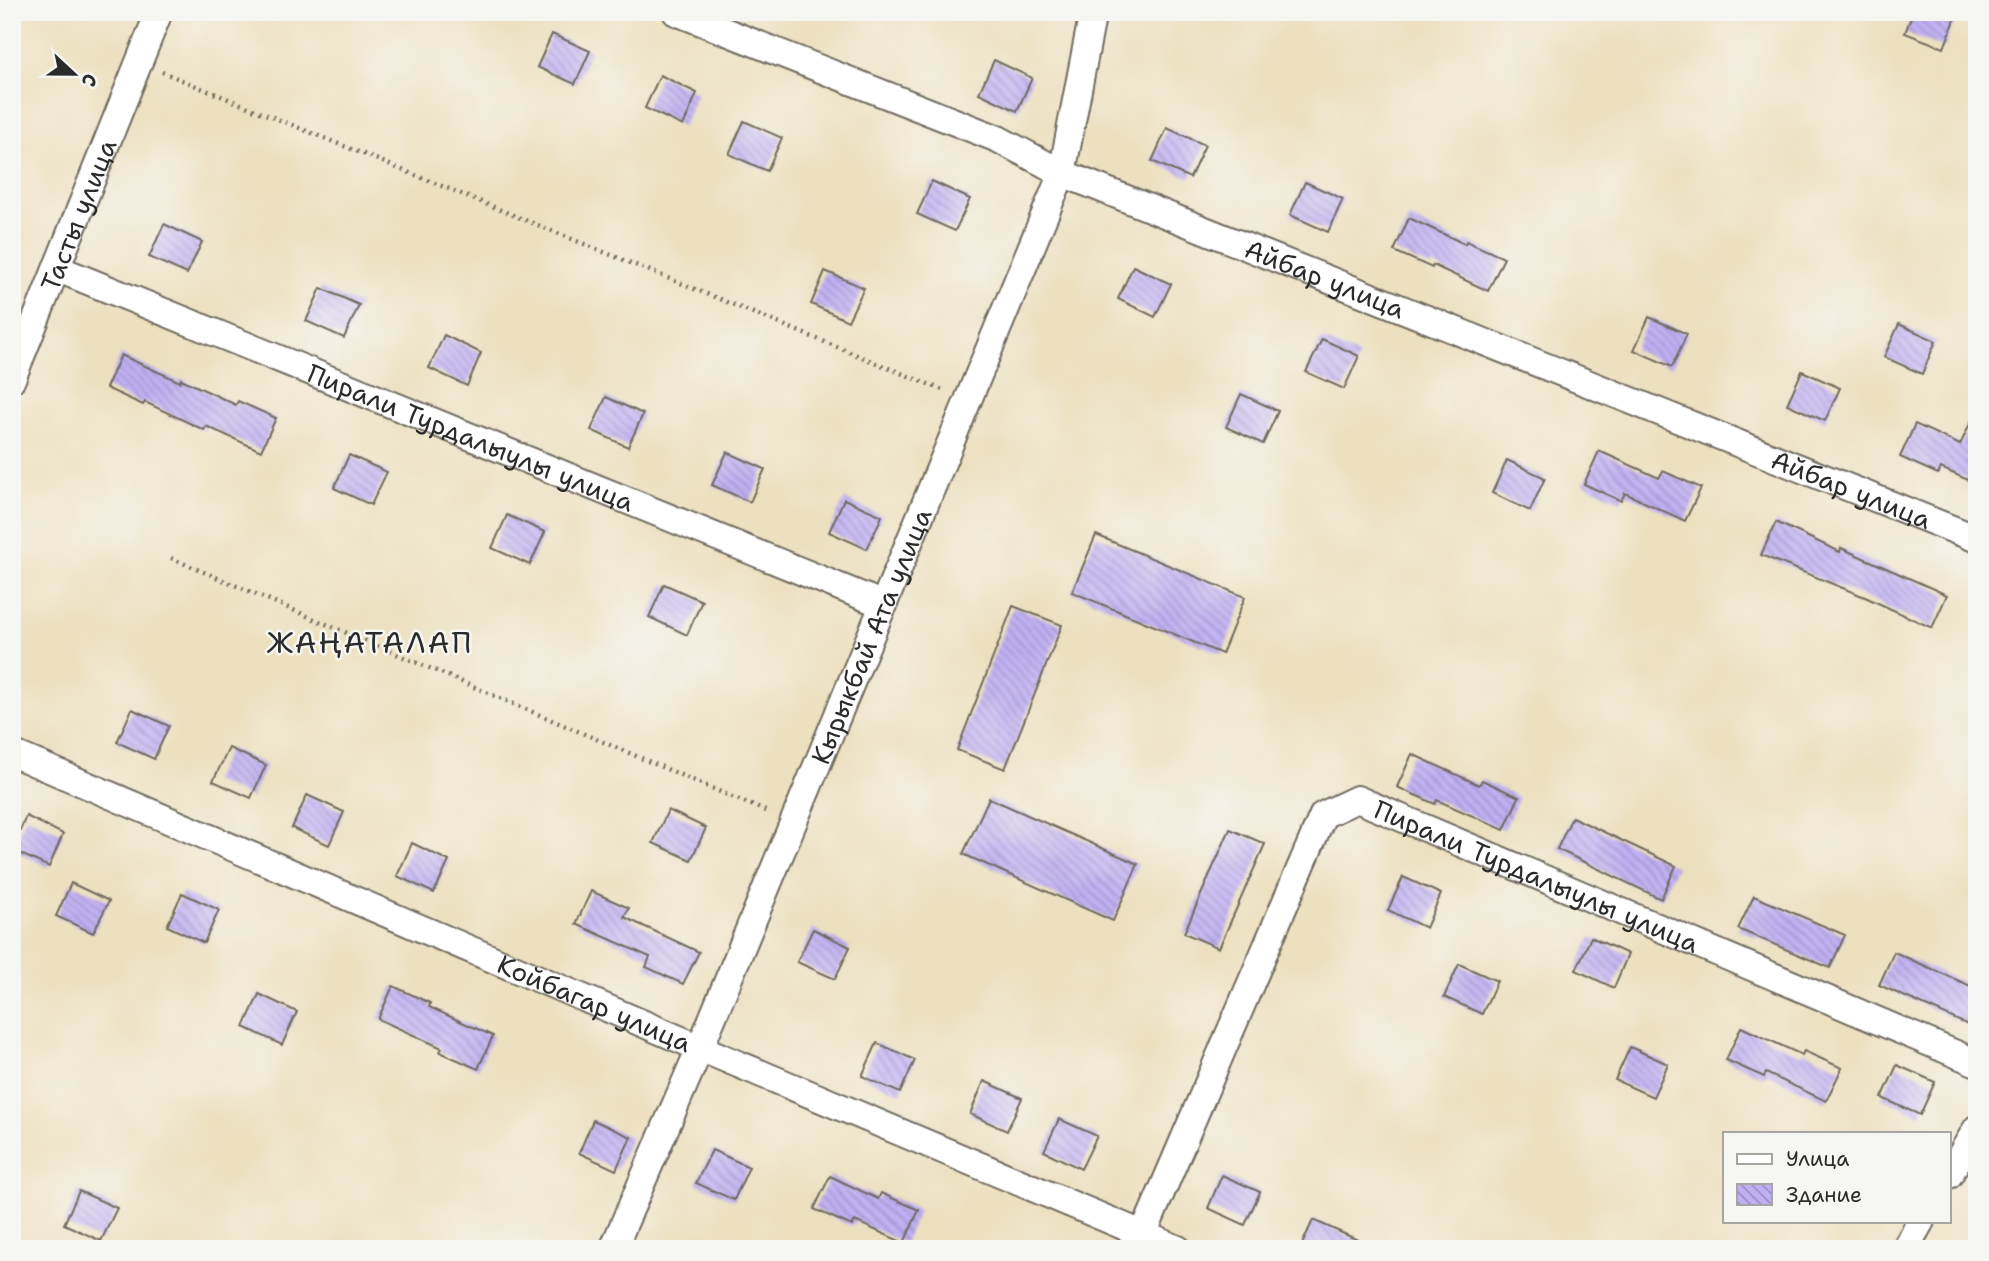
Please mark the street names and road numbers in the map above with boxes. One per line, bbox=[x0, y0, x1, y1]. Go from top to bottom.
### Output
street label: Тасты улица bbox=[32, 133, 124, 296]
street label: Айбар улица bbox=[1240, 231, 1410, 326]
street label: Пирали Турдалыулы улица bbox=[302, 355, 639, 519]
street label: Айбар улица bbox=[1766, 441, 1937, 537]
street label: Кырыкбай Ата улица bbox=[802, 503, 939, 769]
street label: Пирали Турдалыулы улица bbox=[1369, 791, 1705, 960]
street label: Койбагар улица bbox=[492, 946, 697, 1060]

